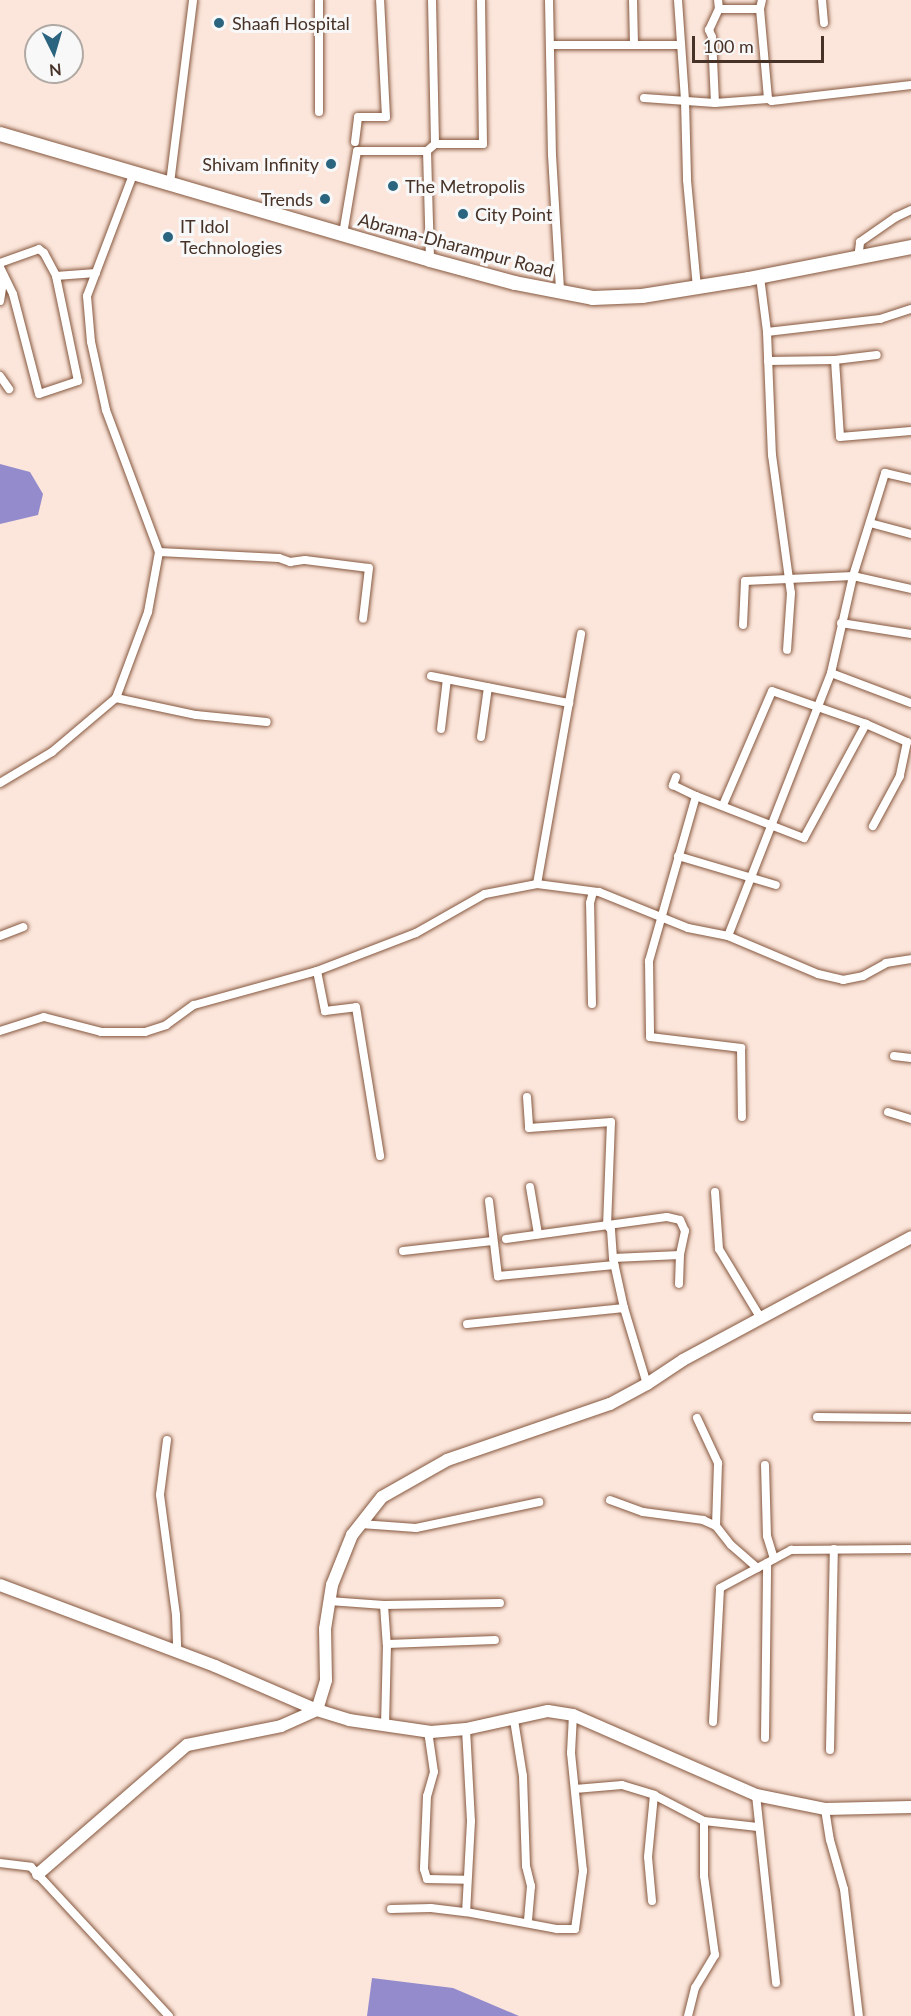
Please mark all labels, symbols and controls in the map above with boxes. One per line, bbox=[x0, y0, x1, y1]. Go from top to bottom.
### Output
place label: Shaafi Hospital bbox=[232, 12, 350, 34]
marker: Shaafi Hospital bbox=[210, 14, 228, 32]
north arrow bbox=[24, 24, 84, 84]
scale bar bbox=[695, 24, 827, 62]
text: 100 m bbox=[703, 35, 754, 57]
text: N bbox=[48, 60, 62, 80]
place label: Shivam Infinity bbox=[202, 153, 319, 175]
marker: Shivam Infinity bbox=[324, 157, 338, 171]
place label: The Metropolis bbox=[405, 175, 525, 197]
marker: The Metropolis bbox=[386, 179, 400, 193]
place label: Trends bbox=[261, 188, 313, 210]
marker: Trends bbox=[318, 192, 332, 206]
place label: City Point bbox=[475, 203, 553, 225]
marker: City Point bbox=[456, 207, 470, 221]
street label: Abrama-Dharampur Road bbox=[356, 208, 556, 282]
place label: IT Idol Technologies bbox=[180, 216, 282, 258]
marker: IT Idol Technologies bbox=[161, 230, 175, 244]

